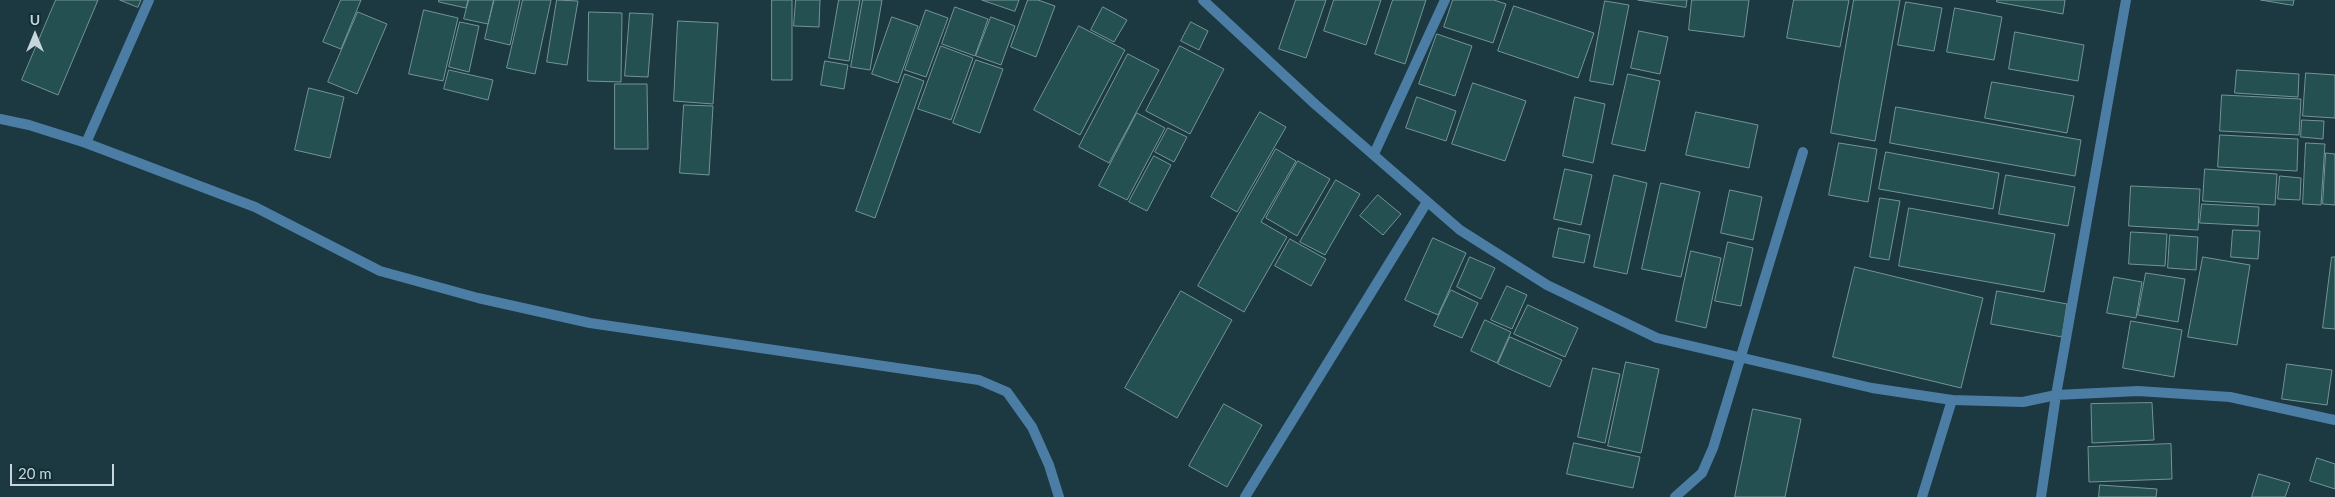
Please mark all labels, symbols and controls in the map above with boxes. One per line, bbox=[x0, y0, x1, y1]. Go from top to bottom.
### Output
north arrow bbox=[10, 10, 60, 60]
text: U bbox=[30, 11, 40, 28]
scale bar bbox=[12, 454, 116, 486]
text: 20 m bbox=[18, 464, 52, 482]

